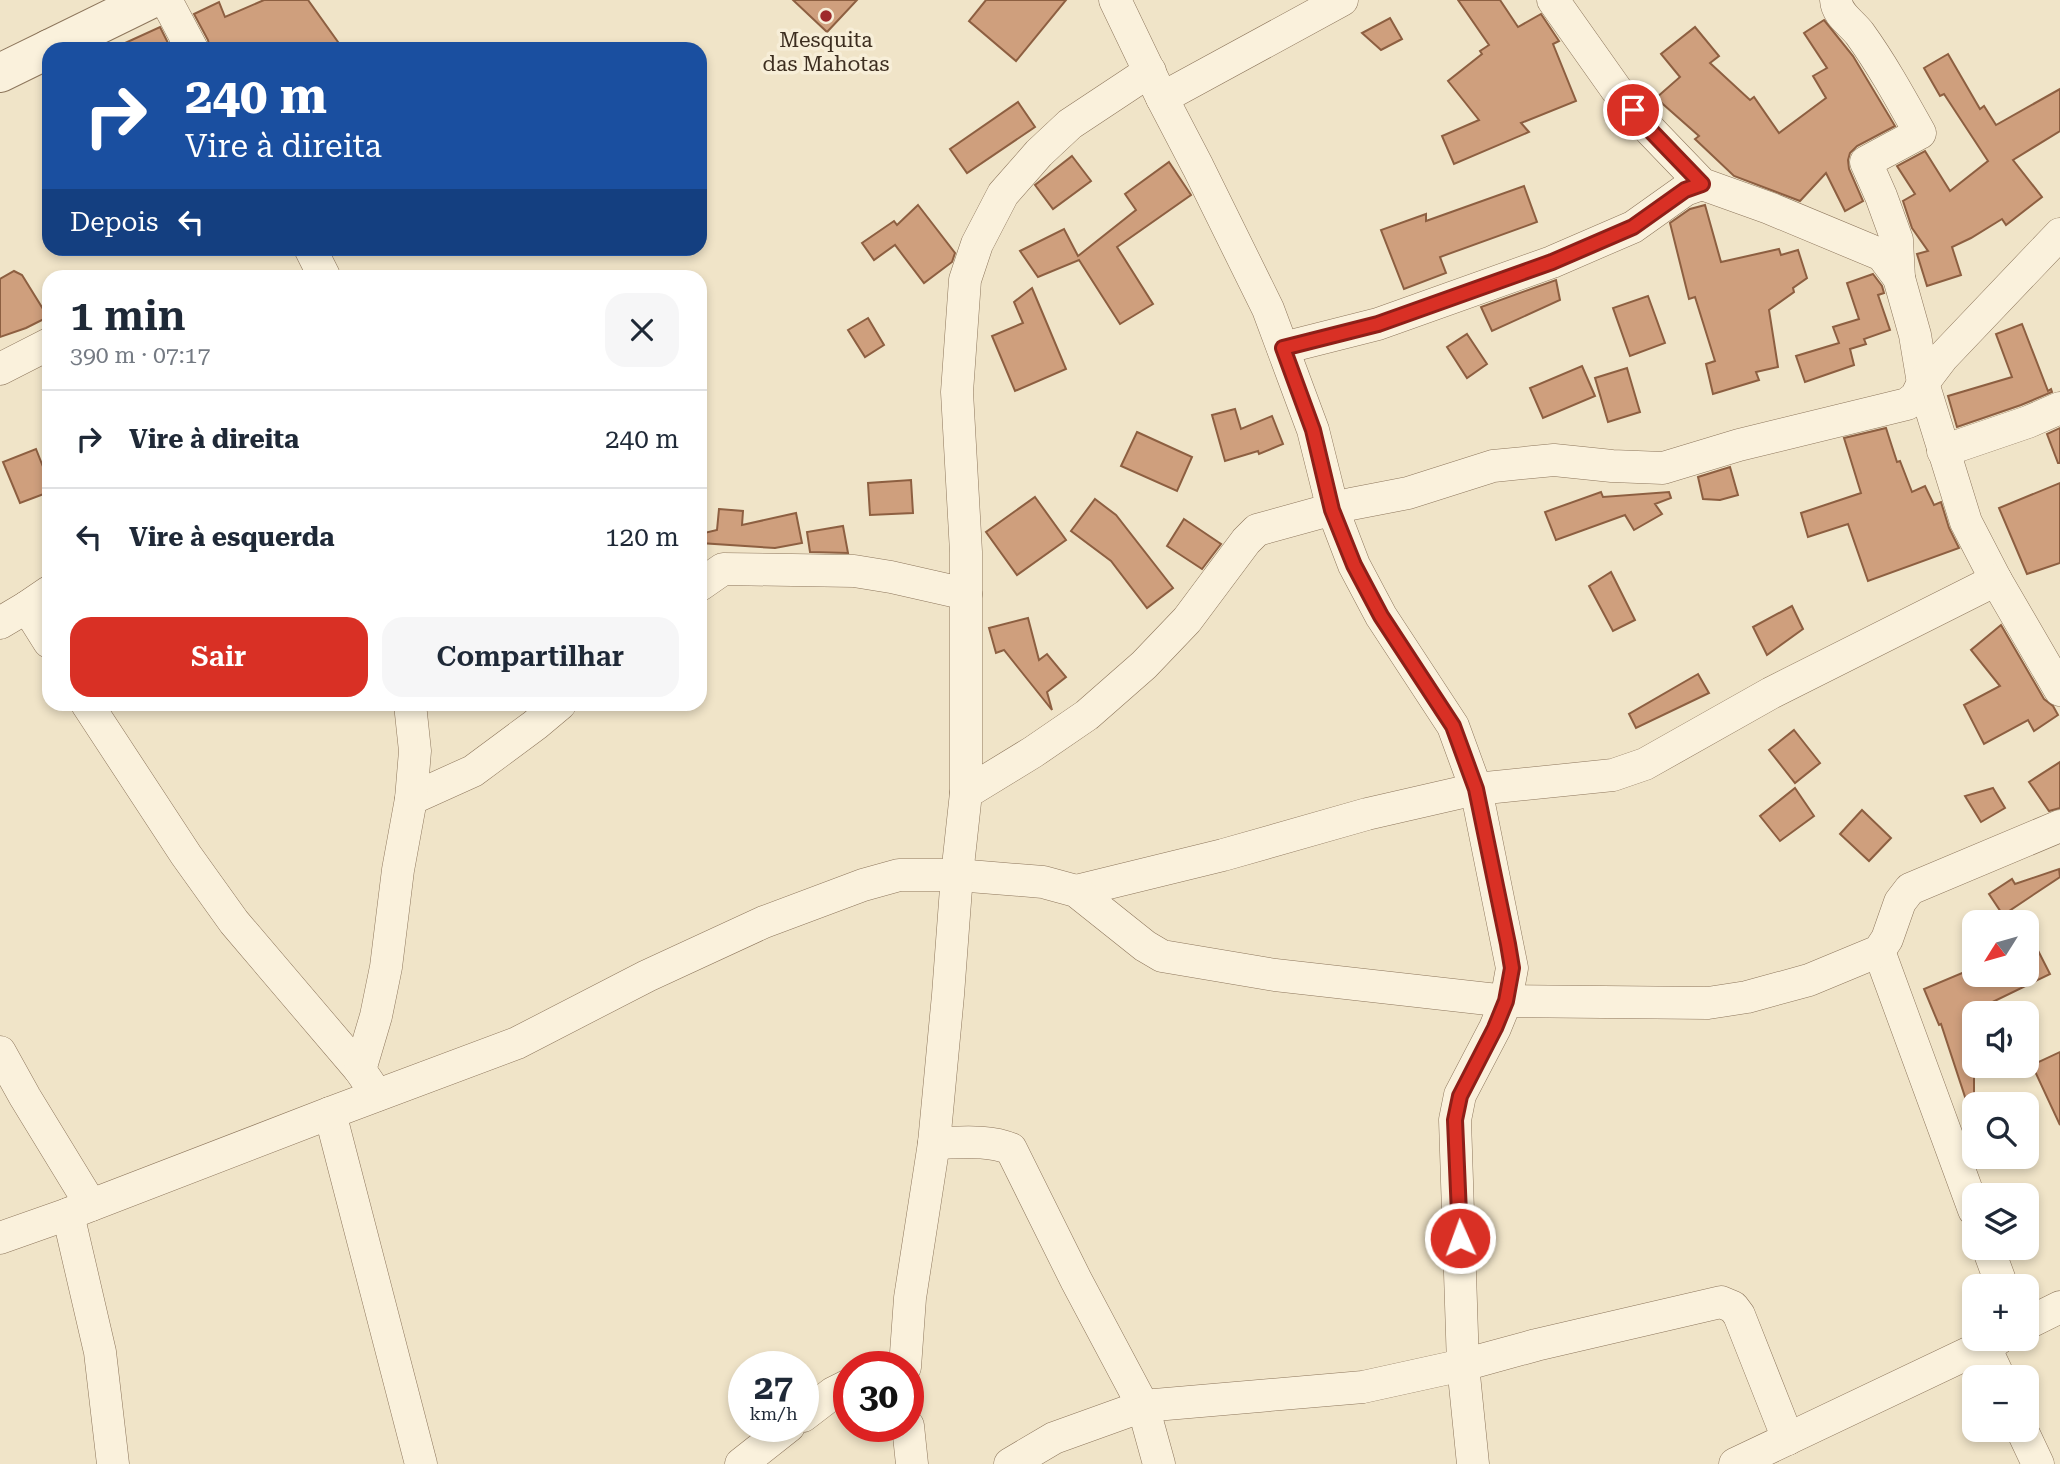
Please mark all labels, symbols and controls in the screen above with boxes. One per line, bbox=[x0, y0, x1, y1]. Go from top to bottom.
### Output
marker: Mesquita das Mahotas bbox=[818, 8, 834, 24]
place label: Mesquita das Mahotas bbox=[763, 28, 889, 76]
text: 240 m bbox=[185, 68, 327, 125]
icon: right bbox=[70, 70, 161, 161]
pin bbox=[1603, 80, 1663, 140]
icon: arrive bbox=[1614, 91, 1652, 129]
text: Vire à direita bbox=[185, 127, 382, 165]
icon: left bbox=[172, 203, 210, 241]
text: Depois bbox=[70, 207, 158, 237]
text: 1 min bbox=[70, 291, 186, 340]
button: close bbox=[605, 293, 679, 367]
text: 390 m · 07:17 bbox=[70, 342, 210, 369]
icon: right bbox=[70, 420, 108, 458]
text: Vire à direita bbox=[129, 424, 299, 454]
text: 240 m bbox=[605, 424, 679, 454]
icon: left bbox=[70, 518, 108, 556]
text: Vire à esquerda bbox=[129, 522, 334, 552]
text: 120 m bbox=[605, 522, 679, 552]
button: Sair bbox=[70, 617, 368, 697]
button: Compartilhar bbox=[382, 617, 679, 697]
north arrow bbox=[1962, 910, 2039, 987]
map controls bbox=[1962, 910, 2039, 1442]
button: sound bbox=[1962, 1001, 2039, 1078]
button: search bbox=[1962, 1092, 2039, 1169]
button: layers bbox=[1962, 1183, 2039, 1260]
position arrow bbox=[1423, 1201, 1497, 1275]
button: + bbox=[1962, 1274, 2039, 1351]
speed limit sign: 30 bbox=[833, 1351, 924, 1442]
button: − bbox=[1962, 1365, 2039, 1442]
text: 27 bbox=[754, 1367, 793, 1408]
text: km/h bbox=[749, 1403, 798, 1424]

